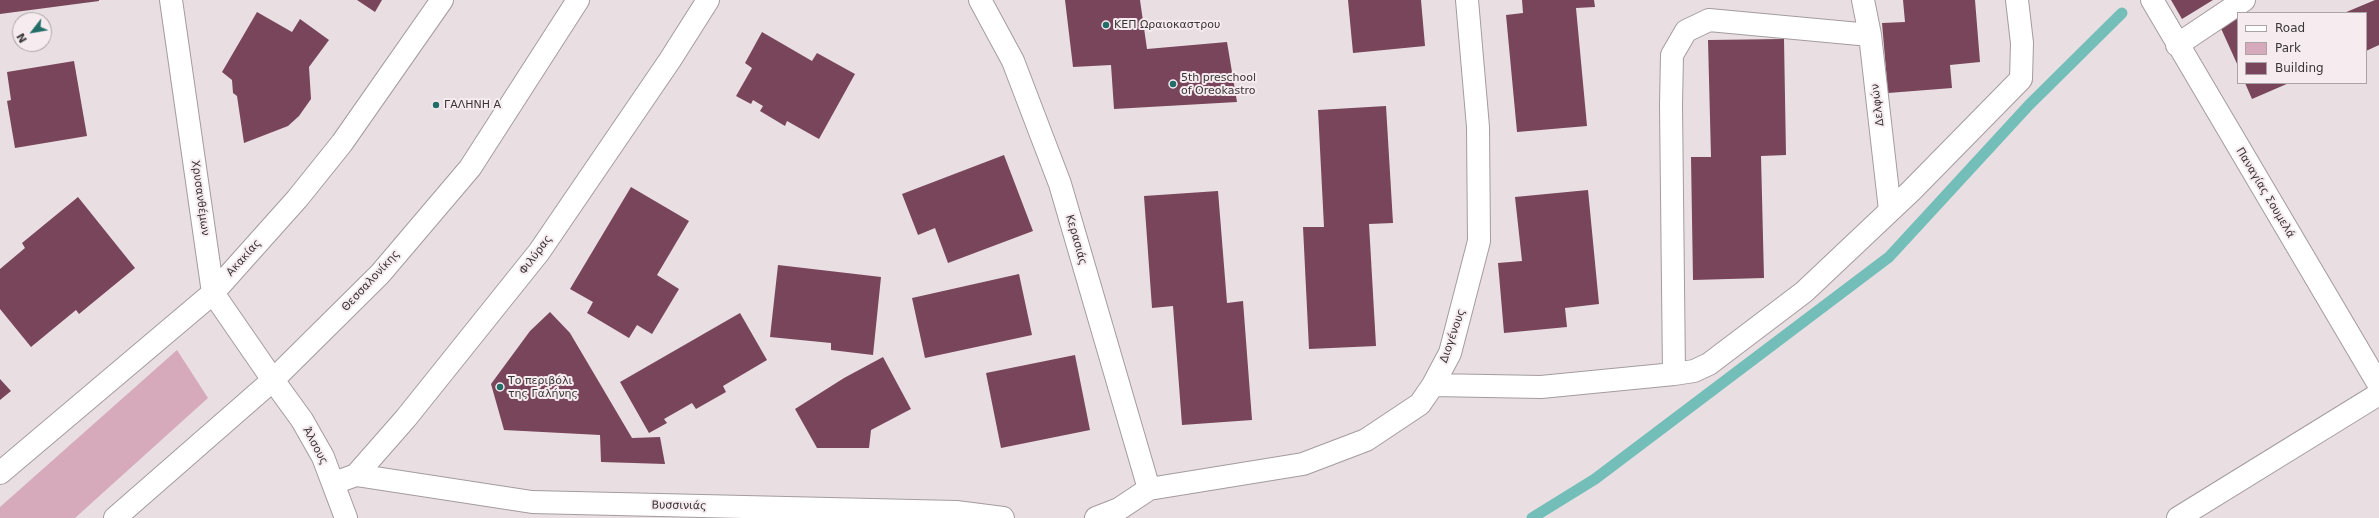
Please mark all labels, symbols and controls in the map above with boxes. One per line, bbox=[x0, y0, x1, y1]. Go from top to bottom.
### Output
north arrow bbox=[12, 12, 52, 52]
legend bbox=[2237, 12, 2367, 84]
place label: ΚΕΠ Ωραιοκαστρου bbox=[1114, 18, 1220, 32]
marker: ΚΕΠ Ωραιοκαστρου bbox=[1101, 20, 1111, 30]
text: Road bbox=[2275, 21, 2305, 35]
text: N bbox=[14, 31, 30, 45]
text: Park bbox=[2275, 41, 2301, 55]
text: Building bbox=[2275, 61, 2324, 75]
place label: 5th preschool of Oreokastro bbox=[1181, 71, 1256, 97]
marker: 5th preschool of Oreokastro bbox=[1168, 79, 1178, 89]
street label: Δελφών bbox=[1869, 83, 1887, 127]
place label: ΓΑΛΗΝΗ Α bbox=[444, 98, 501, 112]
marker: ΓΑΛΗΝΗ Α bbox=[431, 100, 441, 110]
street label: Παναγίας Σουμελά bbox=[2233, 145, 2297, 241]
street label: Χρυσανθέμων bbox=[188, 159, 212, 237]
street label: Κερασιάς bbox=[1063, 213, 1089, 267]
street label: Φιλύρας bbox=[517, 233, 555, 277]
street label: Ακακίας bbox=[224, 237, 264, 279]
street label: Θεσσαλονίκης bbox=[339, 248, 403, 314]
street label: Διογένους bbox=[1438, 307, 1468, 365]
place label: Το περιβόλι της Γαλήνης bbox=[508, 374, 578, 400]
marker: Το περιβόλι της Γαλήνης bbox=[495, 382, 505, 392]
street label: Άλσους bbox=[300, 425, 330, 467]
street label: Βυσσινιάς bbox=[651, 499, 707, 513]

